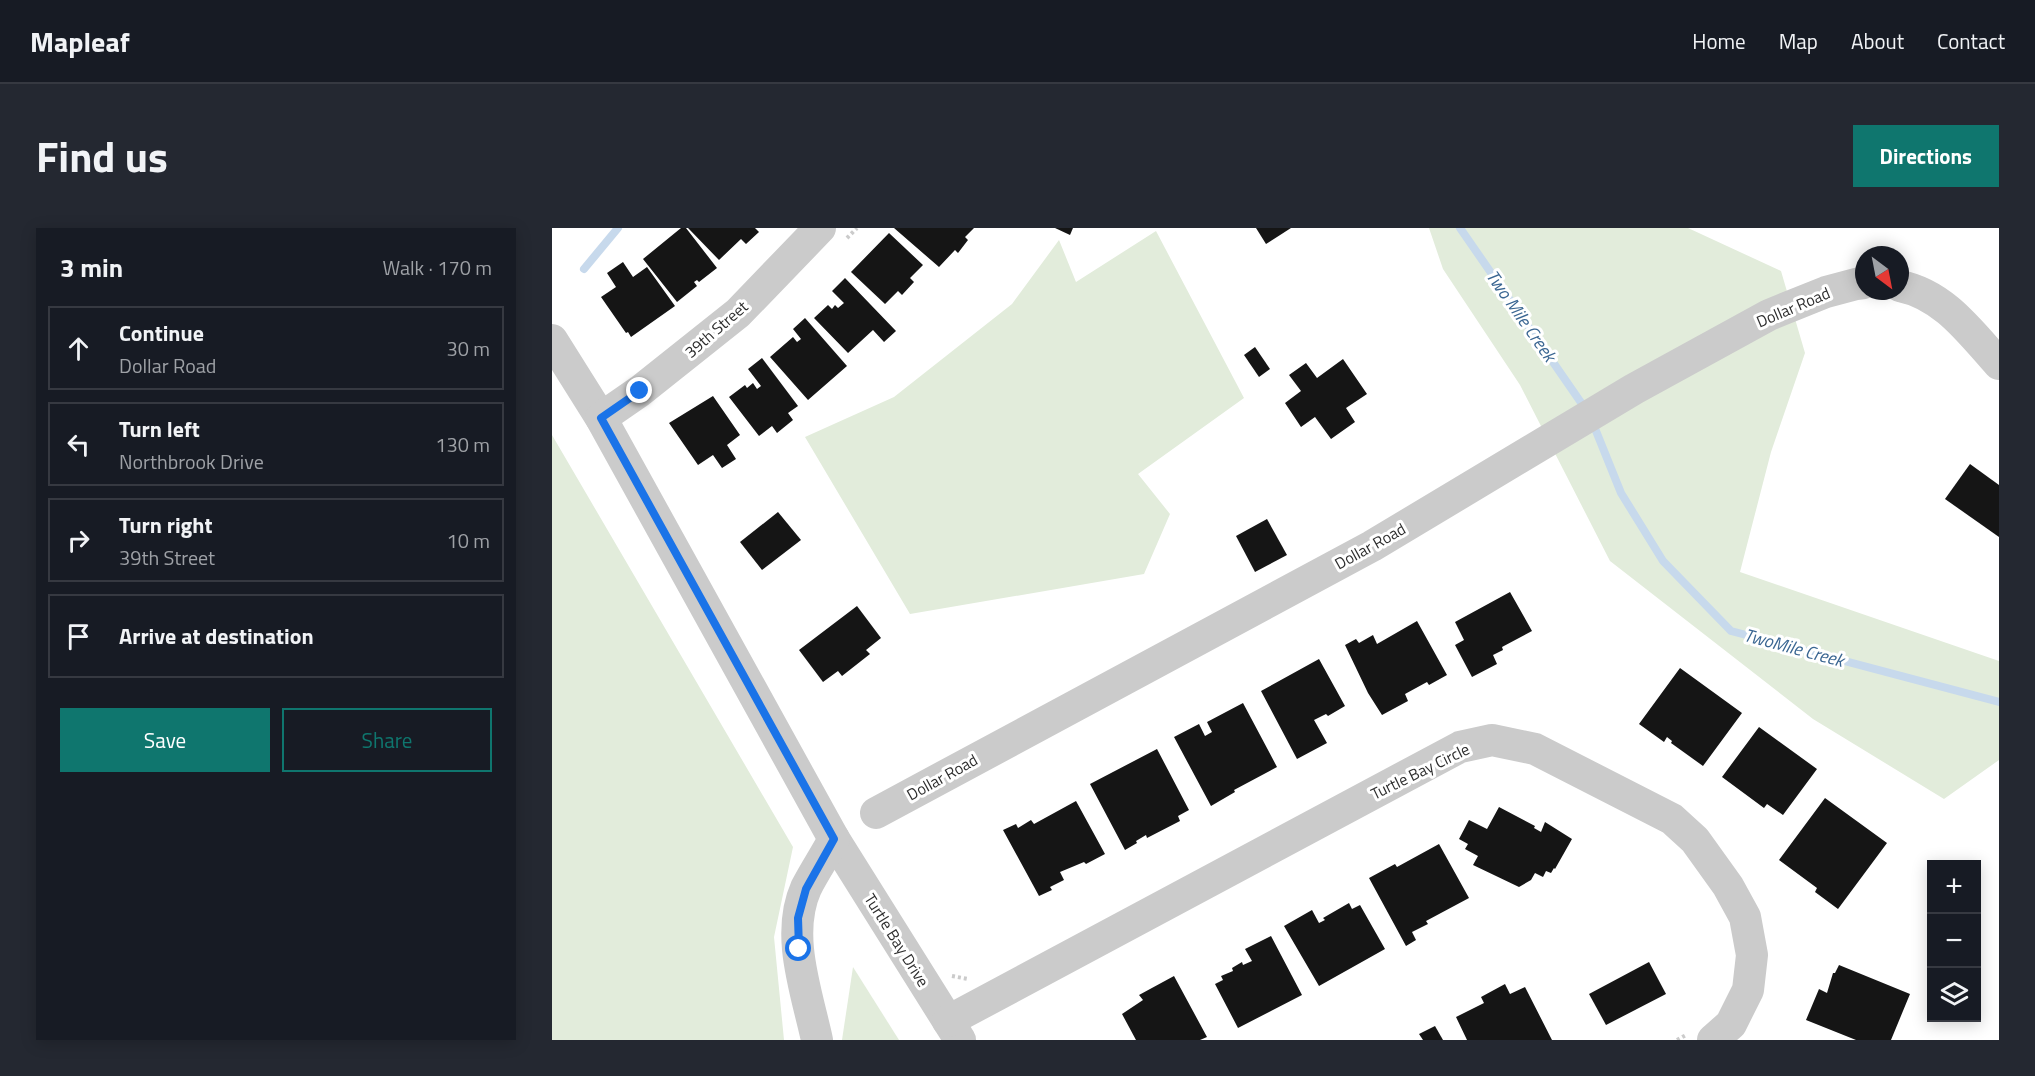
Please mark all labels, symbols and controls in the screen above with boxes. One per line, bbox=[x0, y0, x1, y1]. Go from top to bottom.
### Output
text: Mapleaf bbox=[30, 20, 130, 63]
text: Home bbox=[1692, 25, 1746, 57]
text: Map bbox=[1779, 25, 1818, 57]
text: About bbox=[1851, 25, 1904, 57]
text: Contact bbox=[1937, 25, 2005, 57]
text: Find us bbox=[36, 124, 168, 188]
button: Directions bbox=[1853, 125, 1999, 187]
north arrow bbox=[1855, 246, 1909, 300]
text: 3 min bbox=[60, 248, 123, 287]
text: Walk · 170 m bbox=[383, 252, 492, 283]
water label: Two Mile Creek bbox=[1480, 264, 1564, 369]
street label: Dollar Road bbox=[1752, 281, 1834, 333]
street label: 39th Street bbox=[679, 294, 753, 363]
text: Continue bbox=[119, 316, 204, 350]
icon: ahead bbox=[62, 332, 95, 365]
text: 30 m bbox=[446, 333, 490, 364]
text: Dollar Road bbox=[119, 350, 216, 381]
route end bbox=[626, 377, 652, 403]
text: Turn left bbox=[119, 412, 200, 446]
icon: left bbox=[62, 428, 95, 461]
text: 130 m bbox=[435, 429, 490, 460]
text: Northbrook Drive bbox=[119, 446, 264, 477]
text: Turn right bbox=[119, 508, 213, 542]
street label: Dollar Road bbox=[1330, 517, 1410, 575]
icon: right bbox=[62, 524, 95, 557]
text: 10 m bbox=[446, 525, 490, 556]
text: 39th Street bbox=[119, 542, 215, 573]
text: Arrive at destination bbox=[119, 619, 314, 653]
icon: arrive bbox=[62, 620, 95, 653]
water label: TwoMile Creek bbox=[1741, 621, 1849, 674]
button: Save bbox=[60, 708, 270, 772]
button: Share bbox=[282, 708, 492, 772]
street label: Turtle Bay Circle bbox=[1366, 737, 1474, 805]
street label: Dollar Road bbox=[902, 748, 982, 806]
map controls bbox=[1927, 860, 1981, 1022]
button: + bbox=[1927, 860, 1981, 914]
street label: Turtle Bay Drive bbox=[859, 889, 935, 991]
button: − bbox=[1927, 914, 1981, 968]
route start bbox=[785, 935, 811, 961]
button: layers bbox=[1927, 968, 1981, 1022]

